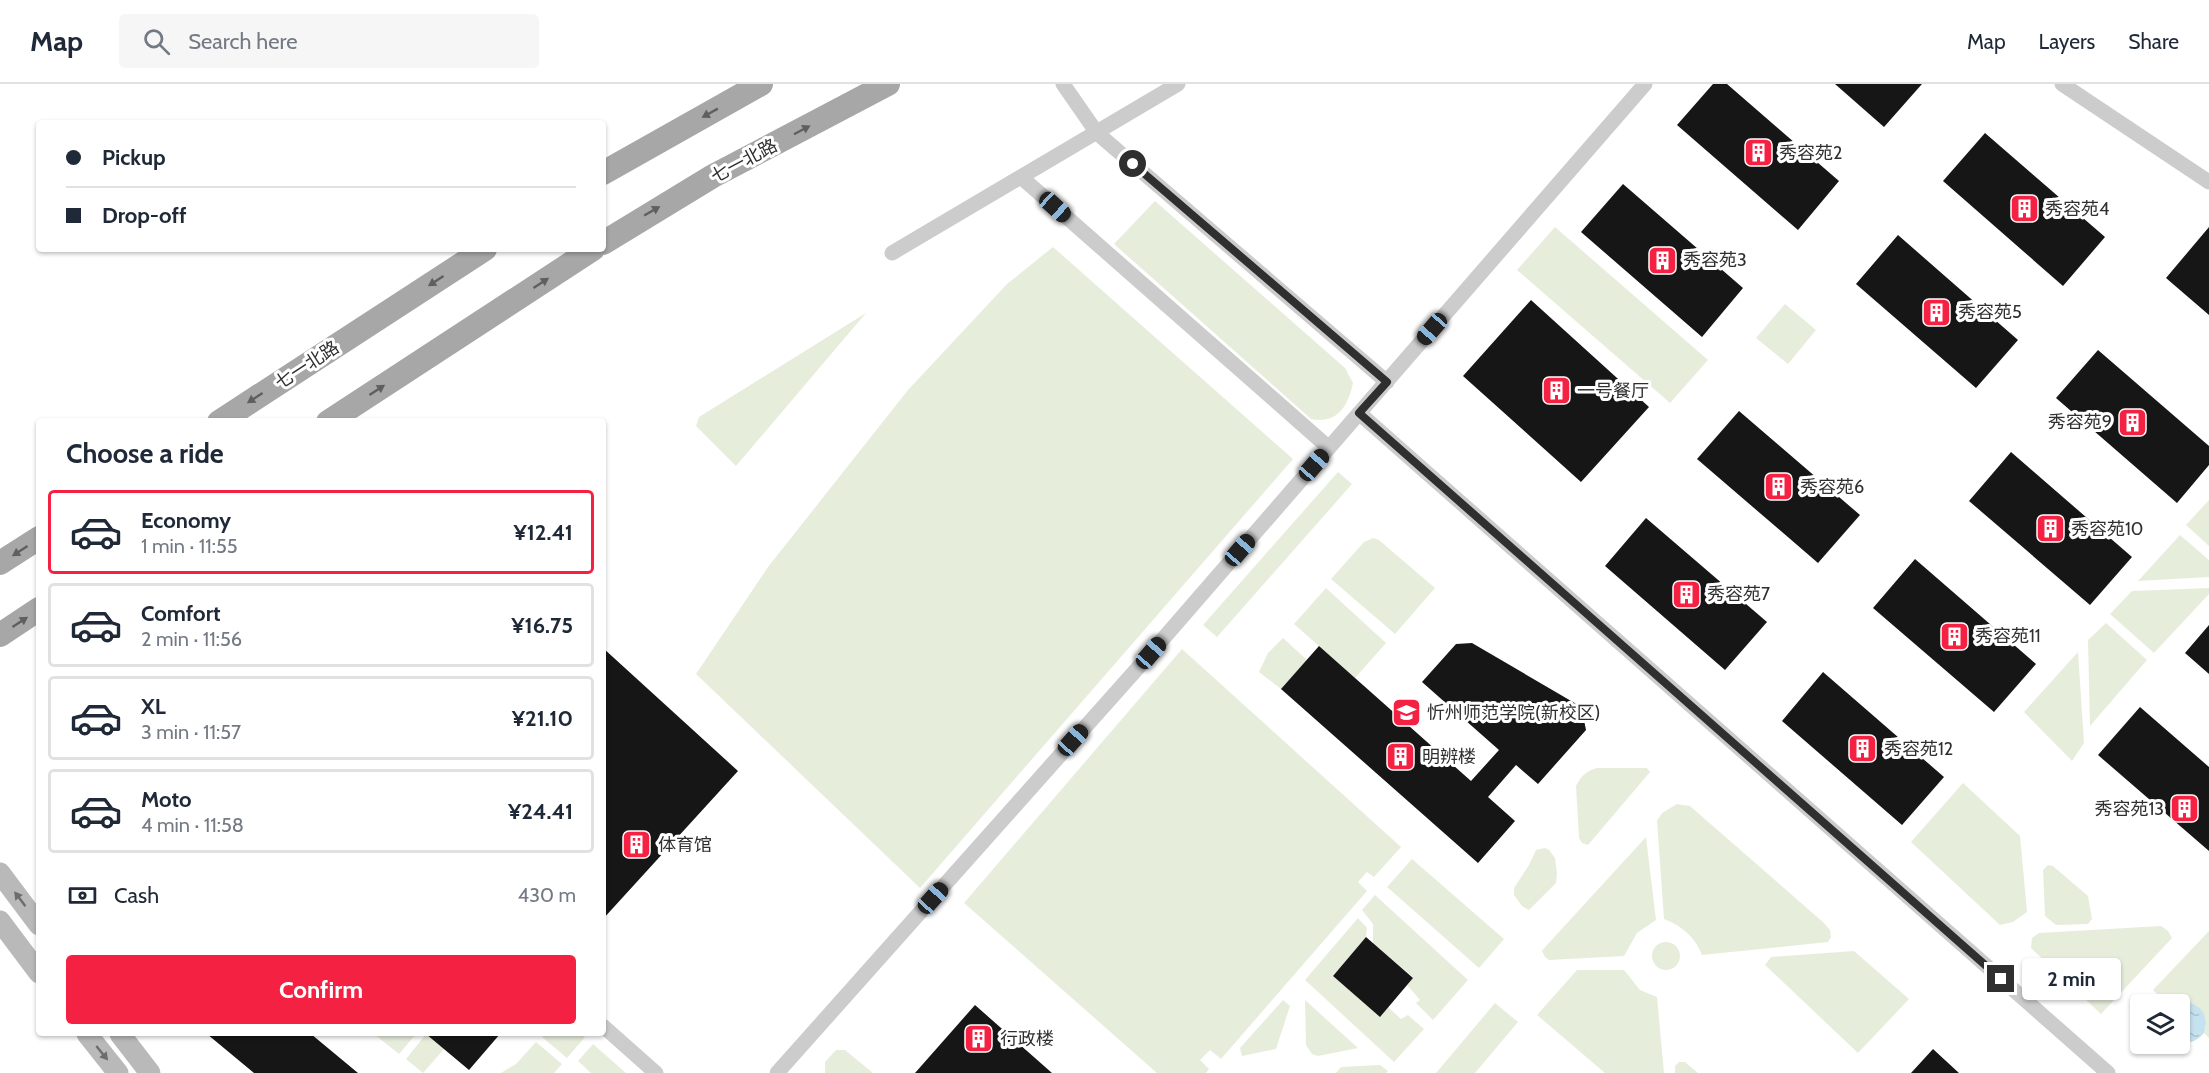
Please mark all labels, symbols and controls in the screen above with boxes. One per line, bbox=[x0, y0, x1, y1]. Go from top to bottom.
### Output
search box bbox=[119, 14, 539, 68]
text: Map bbox=[30, 24, 83, 58]
icon: search bbox=[140, 25, 173, 58]
text: Search here bbox=[188, 28, 297, 55]
text: Map bbox=[1967, 29, 2006, 54]
text: Layers bbox=[2039, 29, 2095, 54]
text: Share bbox=[2128, 29, 2179, 54]
one-way arrow bbox=[702, 107, 718, 118]
one-way arrow bbox=[793, 125, 811, 135]
street label: 七一北路 bbox=[707, 134, 781, 188]
building icon: 秀容苑2 bbox=[1742, 137, 1774, 169]
place label: 秀容苑2 bbox=[1779, 142, 1842, 164]
text: Pickup bbox=[102, 144, 166, 171]
route start bbox=[1119, 150, 1146, 177]
car bbox=[1036, 188, 1074, 226]
building icon: 秀容苑4 bbox=[2008, 193, 2040, 225]
place label: 秀容苑4 bbox=[2045, 198, 2109, 220]
text: Drop-off bbox=[102, 202, 186, 229]
one-way arrow bbox=[644, 206, 660, 217]
building icon: 秀容苑3 bbox=[1646, 244, 1678, 276]
place label: 秀容苑3 bbox=[1683, 249, 1747, 271]
one-way arrow bbox=[428, 275, 444, 286]
one-way arrow bbox=[532, 278, 549, 289]
building icon: 秀容苑5 bbox=[1921, 296, 1953, 328]
place label: 秀容苑5 bbox=[1958, 301, 2022, 323]
car bbox=[1413, 310, 1451, 348]
street label: 七一北路 bbox=[271, 336, 343, 394]
building icon: 一号餐厅 bbox=[1540, 375, 1572, 407]
place label: 一号餐厅 bbox=[1577, 380, 1649, 402]
one-way arrow bbox=[369, 384, 385, 395]
one-way arrow bbox=[247, 393, 263, 404]
building icon: 秀容苑9 bbox=[2117, 406, 2149, 438]
place label: 秀容苑9 bbox=[2048, 411, 2112, 433]
text: Choose a ride bbox=[66, 437, 224, 470]
car bbox=[1295, 446, 1333, 484]
building icon: 秀容苑6 bbox=[1763, 471, 1795, 503]
place label: 秀容苑6 bbox=[1800, 476, 1864, 498]
icon: car bbox=[69, 505, 123, 559]
text: Economy bbox=[141, 507, 231, 534]
building icon: 秀容苑10 bbox=[2034, 513, 2066, 545]
place label: 秀容苑10 bbox=[2071, 518, 2143, 540]
text: ¥12.41 bbox=[513, 519, 573, 546]
car bbox=[1221, 531, 1259, 569]
text: 1 min · 11:55 bbox=[141, 534, 238, 558]
one-way arrow bbox=[11, 545, 28, 556]
building icon: 秀容苑7 bbox=[1670, 578, 1702, 610]
place label: 秀容苑7 bbox=[1707, 583, 1770, 605]
icon: car bbox=[69, 598, 123, 652]
text: Comfort bbox=[141, 600, 220, 627]
text: ¥16.75 bbox=[511, 612, 573, 639]
one-way arrow bbox=[11, 616, 27, 628]
building icon: 秀容苑11 bbox=[1938, 620, 1970, 652]
place label: 秀容苑11 bbox=[1975, 625, 2041, 647]
text: 2 min · 11:56 bbox=[141, 627, 242, 651]
car bbox=[1132, 634, 1170, 672]
icon: car bbox=[69, 691, 123, 745]
text: XL bbox=[141, 693, 166, 720]
school or university icon: 忻州师范学院(新校区) bbox=[1390, 697, 1422, 729]
place label: 忻州师范学院(新校区) bbox=[1427, 702, 1600, 724]
text: ¥21.10 bbox=[512, 705, 573, 732]
text: 3 min · 11:57 bbox=[141, 720, 241, 744]
car bbox=[1054, 721, 1092, 759]
building icon: 秀容苑12 bbox=[1847, 733, 1879, 765]
place label: 秀容苑12 bbox=[1884, 738, 1953, 760]
building icon: 明辨楼 bbox=[1385, 741, 1417, 773]
place label: 明辨楼 bbox=[1422, 746, 1476, 768]
icon: car bbox=[69, 784, 123, 838]
text: Moto bbox=[141, 786, 192, 813]
building icon: 秀容苑13 bbox=[2169, 793, 2201, 825]
text: ¥24.41 bbox=[508, 798, 573, 825]
place label: 秀容苑13 bbox=[2094, 798, 2164, 820]
text: 4 min · 11:58 bbox=[141, 813, 244, 837]
building icon: 体育馆 bbox=[621, 829, 653, 861]
place label: 体育馆 bbox=[658, 834, 712, 856]
icon: cash bbox=[66, 879, 99, 912]
car bbox=[914, 879, 952, 917]
text: Cash bbox=[114, 882, 159, 909]
text: 430 m bbox=[518, 883, 576, 907]
one-way arrow bbox=[14, 892, 26, 907]
button: Confirm bbox=[66, 955, 576, 1024]
callout: 2 min bbox=[2022, 958, 2121, 1000]
route end bbox=[1987, 965, 2014, 992]
text: 2 min bbox=[2047, 967, 2096, 991]
map controls bbox=[2130, 994, 2190, 1054]
button: layers bbox=[2130, 994, 2190, 1054]
building icon: 行政楼 bbox=[963, 1023, 995, 1055]
place label: 行政楼 bbox=[1000, 1028, 1054, 1050]
one-way arrow bbox=[96, 1045, 109, 1061]

